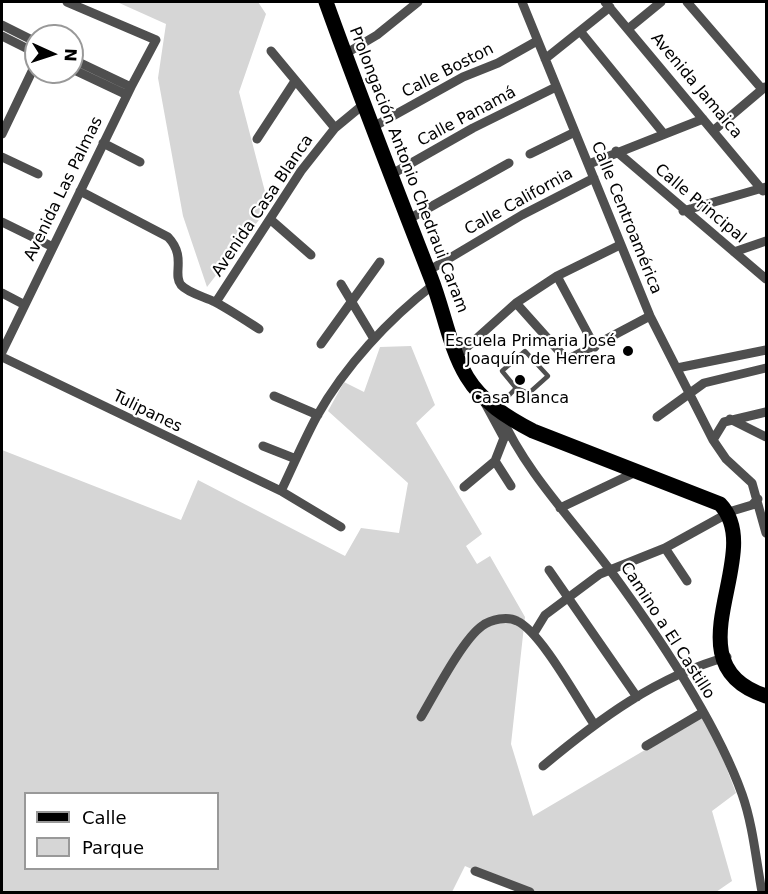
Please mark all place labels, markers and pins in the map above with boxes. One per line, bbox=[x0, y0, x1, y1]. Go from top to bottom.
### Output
place label: Escuela Primaria José Joaquín de Herrera bbox=[445, 332, 616, 370]
marker: Escuela Primaria José Joaquín de Herrera bbox=[621, 344, 635, 358]
marker: Casa Blanca bbox=[513, 373, 527, 387]
place label: Casa Blanca bbox=[471, 389, 569, 409]

